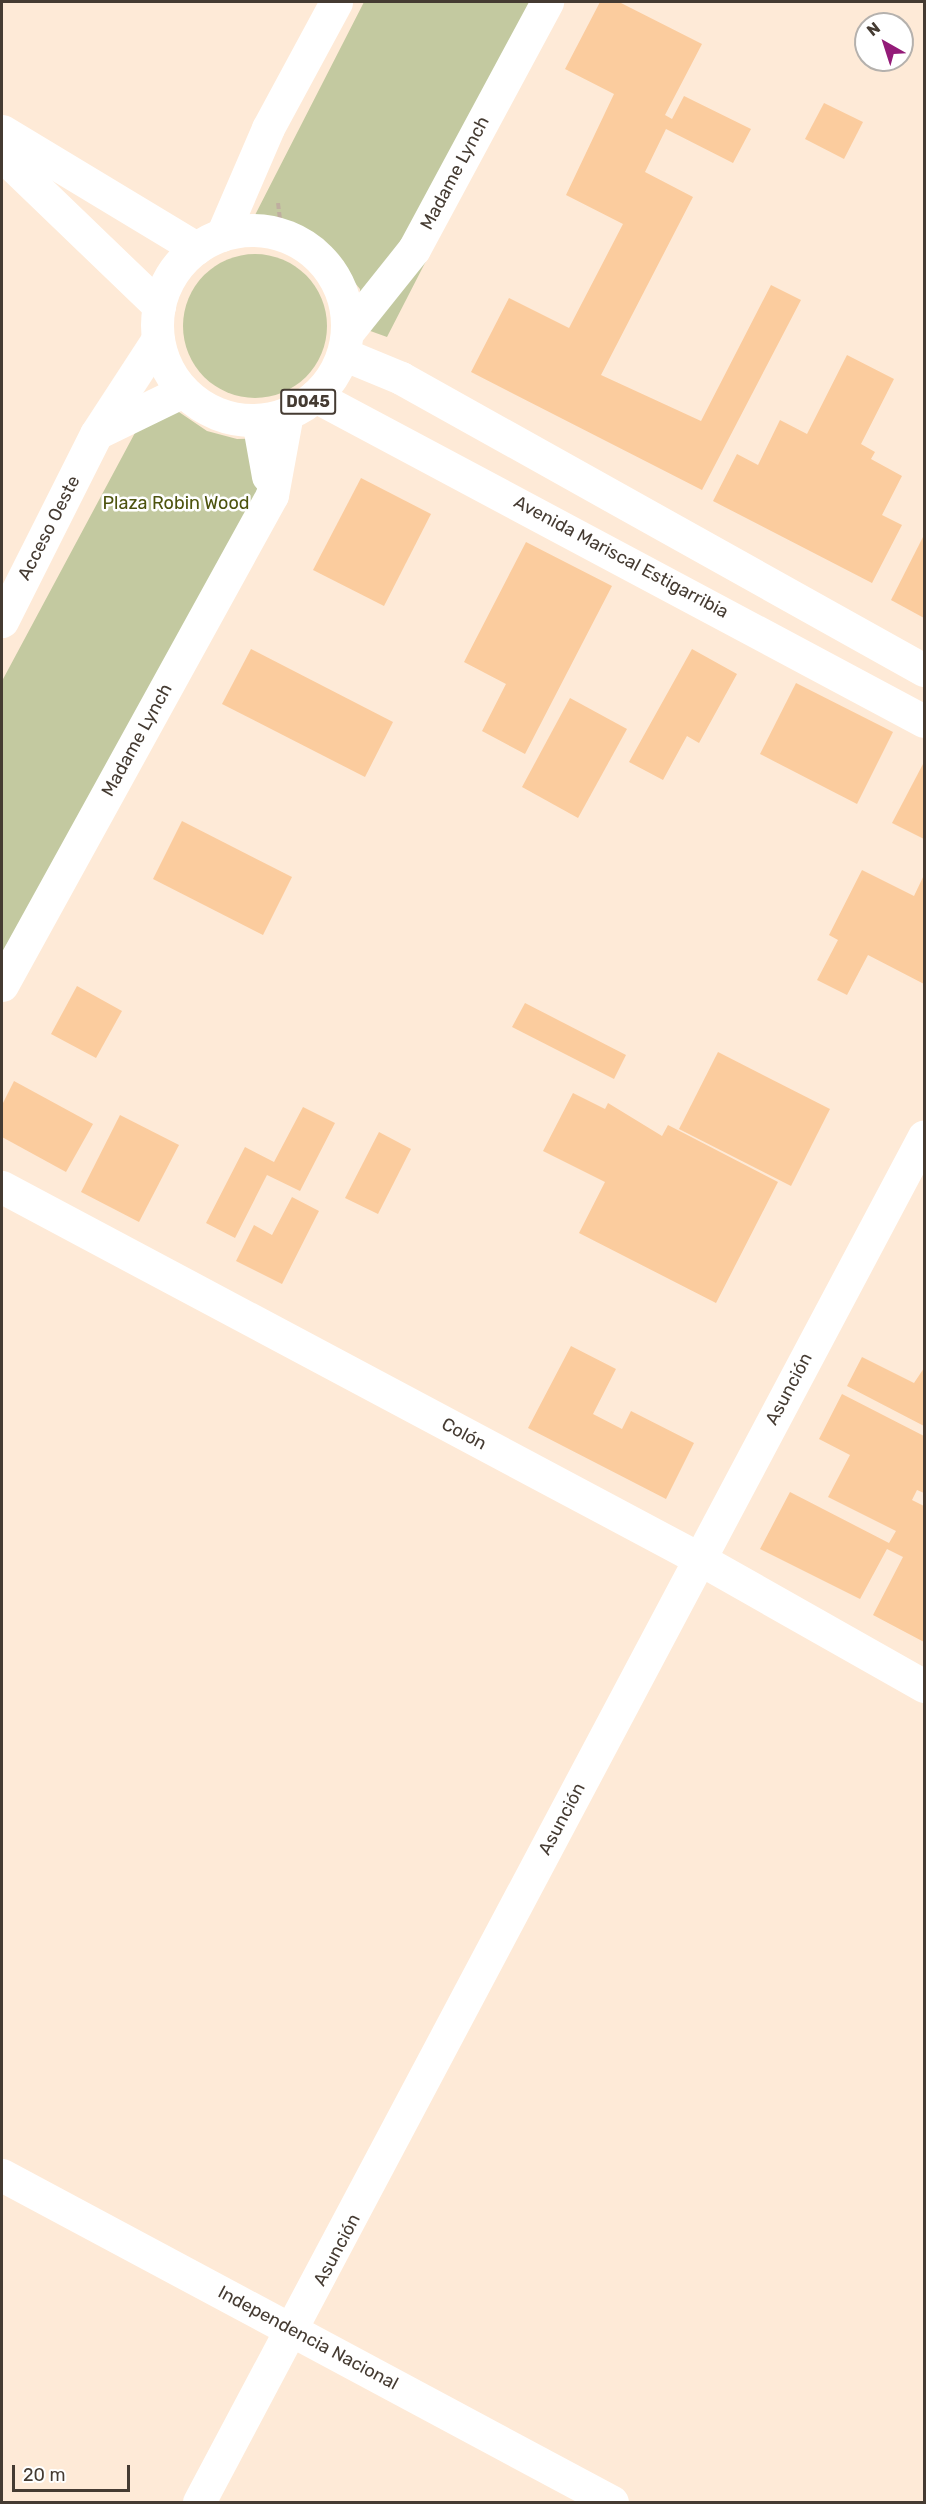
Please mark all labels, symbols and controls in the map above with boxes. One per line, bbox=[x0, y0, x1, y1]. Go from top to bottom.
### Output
north arrow bbox=[854, 12, 914, 72]
text: N bbox=[863, 18, 884, 40]
street label: Madame Lynch bbox=[416, 113, 494, 233]
road number: D045 bbox=[280, 389, 336, 415]
street label: Acceso Oeste bbox=[13, 472, 85, 584]
street label: Avenida Mariscal Estigarribia bbox=[510, 491, 732, 623]
park label: Plaza Robin Wood bbox=[102, 492, 250, 514]
street label: Madame Lynch bbox=[97, 680, 177, 800]
street label: Asunción bbox=[761, 1349, 817, 1429]
street label: Colón bbox=[438, 1413, 490, 1455]
street label: Asunción bbox=[534, 1779, 590, 1859]
street label: Asunción bbox=[309, 2210, 365, 2290]
street label: Independencia Nacional bbox=[214, 2281, 402, 2395]
scale bar bbox=[15, 2453, 134, 2491]
text: 20 m bbox=[23, 2464, 65, 2486]

